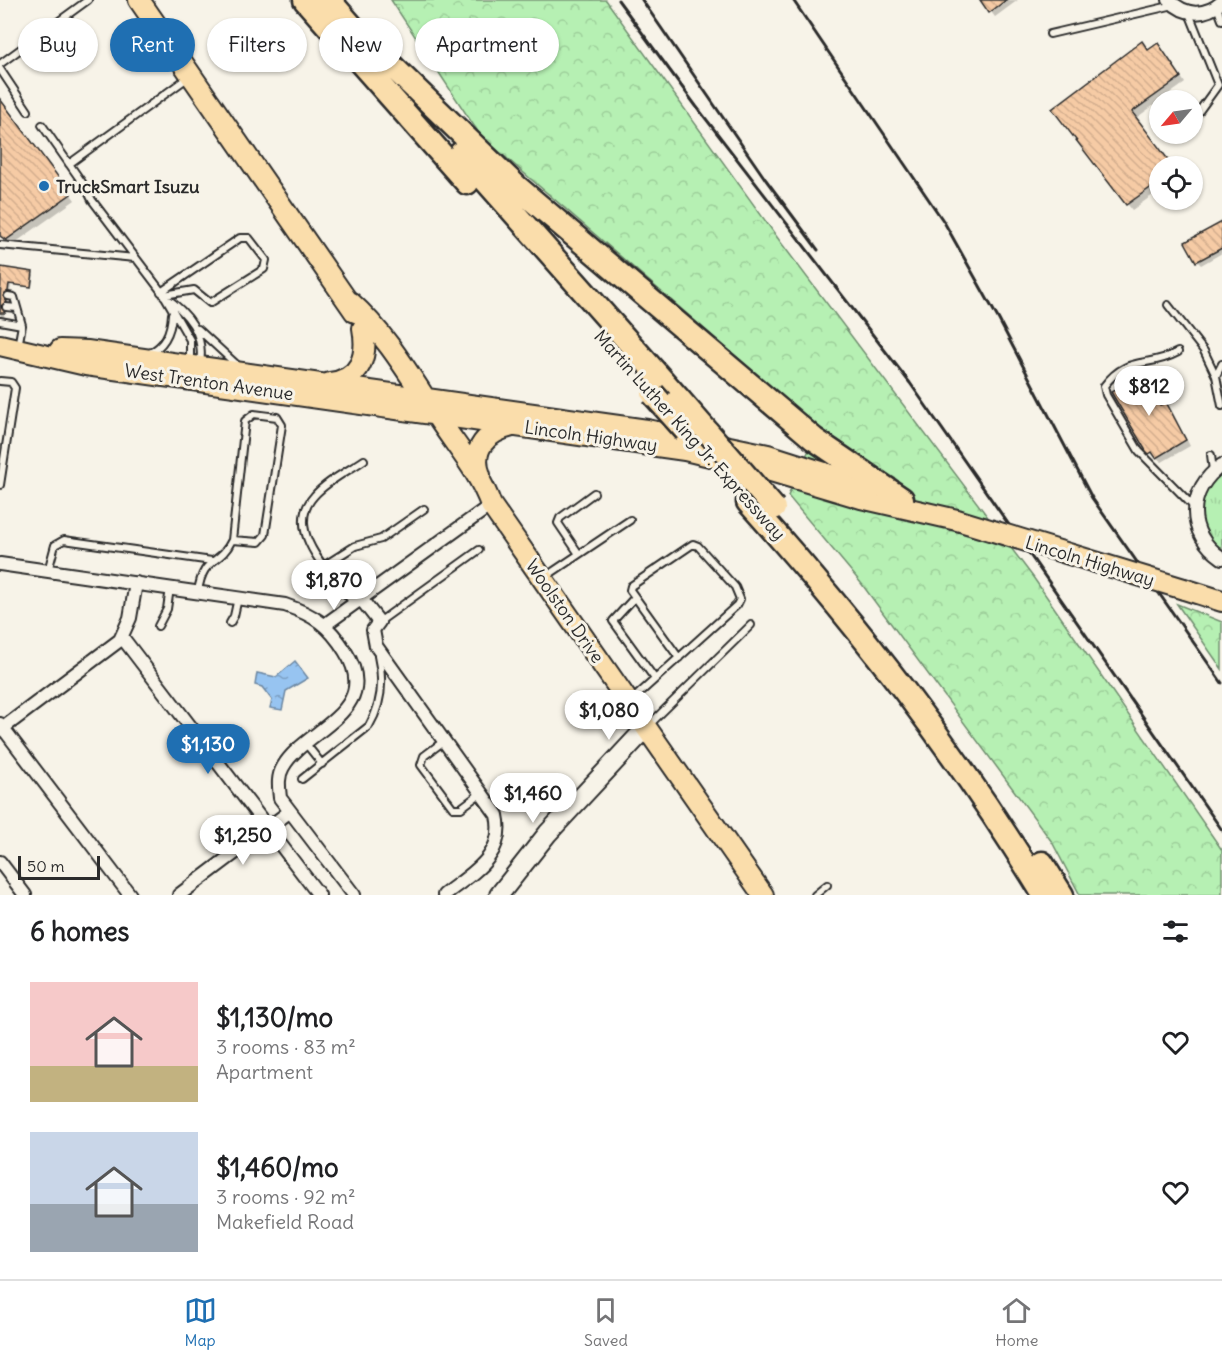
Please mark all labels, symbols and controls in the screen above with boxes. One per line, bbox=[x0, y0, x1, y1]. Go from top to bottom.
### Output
chip: Buy bbox=[18, 18, 98, 72]
chip: Rent bbox=[110, 18, 195, 72]
chip: Filters bbox=[207, 18, 307, 72]
chip: New bbox=[319, 18, 403, 72]
chip: Apartment bbox=[415, 18, 559, 72]
north arrow bbox=[1149, 90, 1203, 144]
map controls bbox=[1149, 90, 1203, 210]
button: locate bbox=[1149, 156, 1203, 210]
place label: TruckSmart Isuzu bbox=[56, 175, 200, 198]
marker: TruckSmart Isuzu bbox=[37, 179, 51, 193]
street label: Martin Luther King Jr. Expressway bbox=[589, 325, 791, 545]
street label: West Trenton Avenue bbox=[123, 359, 295, 405]
pin: $812 bbox=[1113, 366, 1185, 417]
text: $812 bbox=[1128, 373, 1170, 398]
street label: Lincoln Highway bbox=[523, 415, 659, 457]
street label: Lincoln Highway bbox=[1023, 530, 1157, 592]
street label: Woolston Drive bbox=[521, 555, 609, 667]
pin: $1,870 bbox=[285, 560, 383, 611]
text: $1,870 bbox=[305, 567, 363, 592]
pin: $1,080 bbox=[560, 690, 658, 741]
text: $1,080 bbox=[579, 697, 639, 722]
pin: $1,130 bbox=[159, 724, 257, 775]
text: $1,130 bbox=[181, 731, 235, 756]
pin: $1,460 bbox=[484, 773, 582, 824]
text: $1,460 bbox=[504, 780, 562, 805]
pin: $1,250 bbox=[194, 815, 292, 866]
text: $1,250 bbox=[214, 822, 272, 847]
scale bar bbox=[18, 853, 100, 880]
text: 50 m bbox=[27, 856, 65, 876]
text: 6 homes bbox=[30, 915, 129, 948]
icon: filters bbox=[1159, 915, 1192, 948]
text: $1,130/mo bbox=[216, 1001, 333, 1034]
icon: home bbox=[78, 1006, 150, 1078]
icon: heart bbox=[1159, 1026, 1192, 1059]
text: 3 rooms · 83 m² bbox=[216, 1034, 356, 1059]
text: Apartment bbox=[216, 1059, 313, 1084]
text: $1,460/mo bbox=[216, 1151, 339, 1184]
icon: home bbox=[78, 1156, 150, 1228]
icon: heart bbox=[1159, 1176, 1192, 1209]
text: 3 rooms · 92 m² bbox=[216, 1184, 355, 1209]
text: Makefield Road bbox=[216, 1209, 354, 1234]
tab: Map bbox=[184, 1294, 217, 1350]
tab: Saved bbox=[584, 1294, 628, 1350]
tab: Home bbox=[995, 1294, 1038, 1350]

